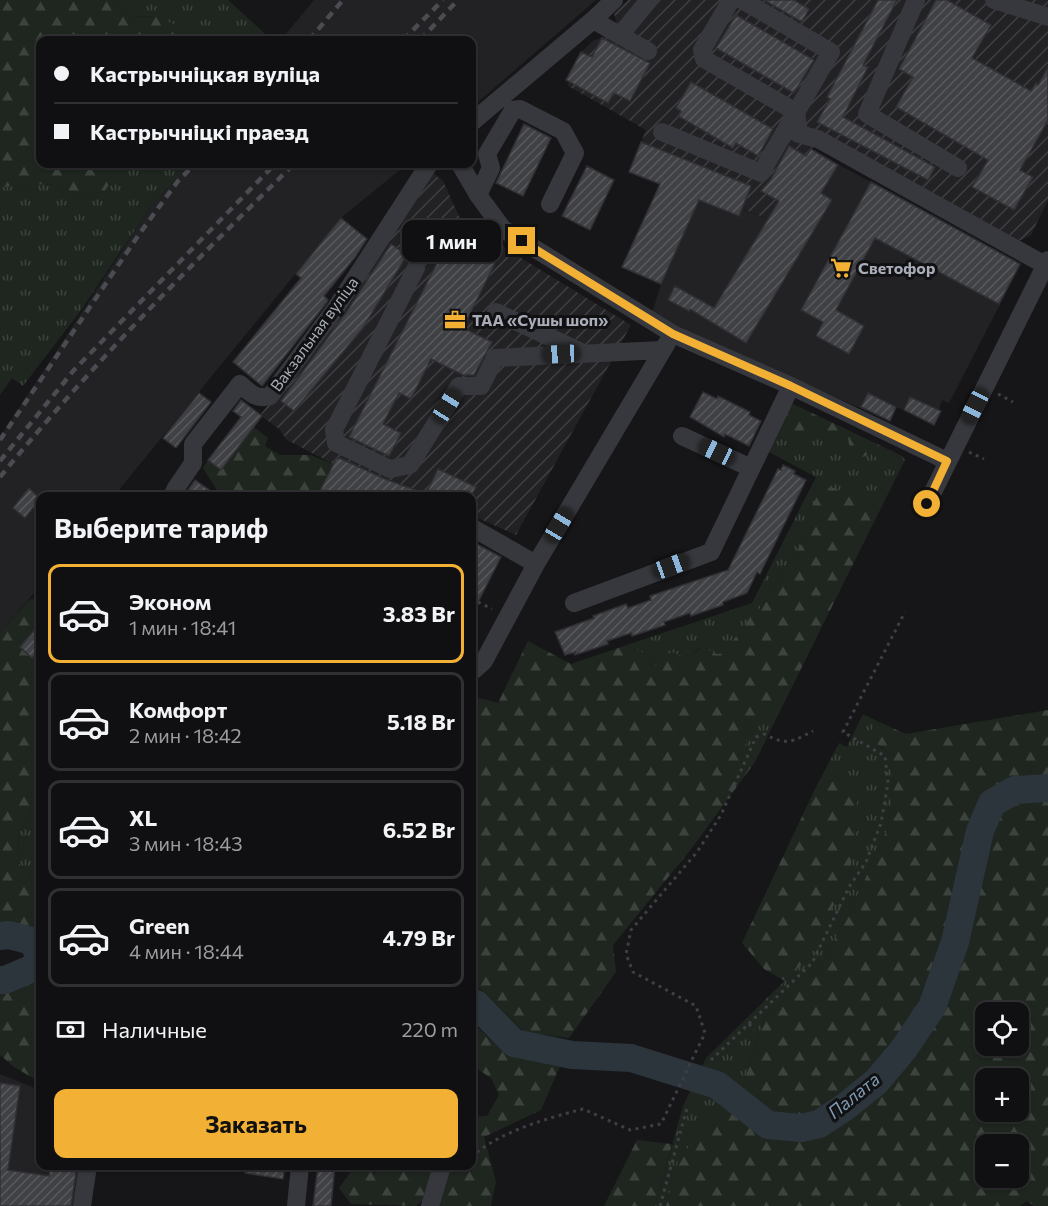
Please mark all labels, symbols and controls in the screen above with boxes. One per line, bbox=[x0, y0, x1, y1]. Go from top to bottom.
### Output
text: Кастрычніцкая вуліца bbox=[90, 60, 320, 87]
text: Кастрычніцкі праезд bbox=[90, 118, 309, 145]
callout: 1 мин bbox=[402, 220, 501, 262]
route end bbox=[508, 227, 535, 254]
text: 1 мин bbox=[426, 229, 477, 253]
supermarket icon: Светофор bbox=[829, 256, 853, 280]
place label: Светофор bbox=[858, 258, 935, 277]
street label: Вакзальная вуліца bbox=[266, 273, 361, 395]
office icon: ТАА «Сушы шоп» bbox=[443, 308, 467, 332]
place label: ТАА «Сушы шоп» bbox=[472, 310, 608, 329]
car bbox=[543, 344, 579, 364]
car bbox=[430, 386, 464, 426]
car bbox=[959, 386, 991, 426]
car bbox=[697, 436, 737, 468]
route start bbox=[913, 490, 940, 517]
car bbox=[542, 505, 576, 545]
text: Выберите тариф bbox=[54, 511, 268, 544]
car bbox=[651, 551, 691, 581]
icon: car bbox=[57, 587, 111, 641]
text: Эконом bbox=[129, 588, 211, 615]
text: 3.83 Br bbox=[383, 600, 455, 627]
text: 1 мин · 18:41 bbox=[129, 615, 236, 639]
icon: car bbox=[57, 695, 111, 749]
text: Комфорт bbox=[129, 696, 227, 723]
text: 5.18 Br bbox=[387, 708, 455, 735]
text: 2 мин · 18:42 bbox=[129, 723, 242, 747]
icon: car bbox=[57, 803, 111, 857]
text: XL bbox=[129, 804, 157, 831]
text: 6.52 Br bbox=[383, 816, 455, 843]
text: 3 мин · 18:43 bbox=[129, 831, 243, 855]
icon: car bbox=[57, 911, 111, 965]
text: Green bbox=[129, 912, 190, 939]
text: 4.79 Br bbox=[383, 924, 455, 951]
text: 4 мин · 18:44 bbox=[129, 939, 244, 963]
map controls bbox=[975, 1002, 1029, 1188]
button: locate bbox=[975, 1002, 1029, 1056]
icon: cash bbox=[54, 1013, 87, 1046]
text: Наличные bbox=[102, 1016, 207, 1043]
text: 220 m bbox=[402, 1017, 458, 1041]
water label: Палата bbox=[823, 1068, 884, 1123]
button: + bbox=[975, 1068, 1029, 1122]
button: Заказать bbox=[54, 1089, 458, 1158]
button: − bbox=[975, 1134, 1029, 1188]

